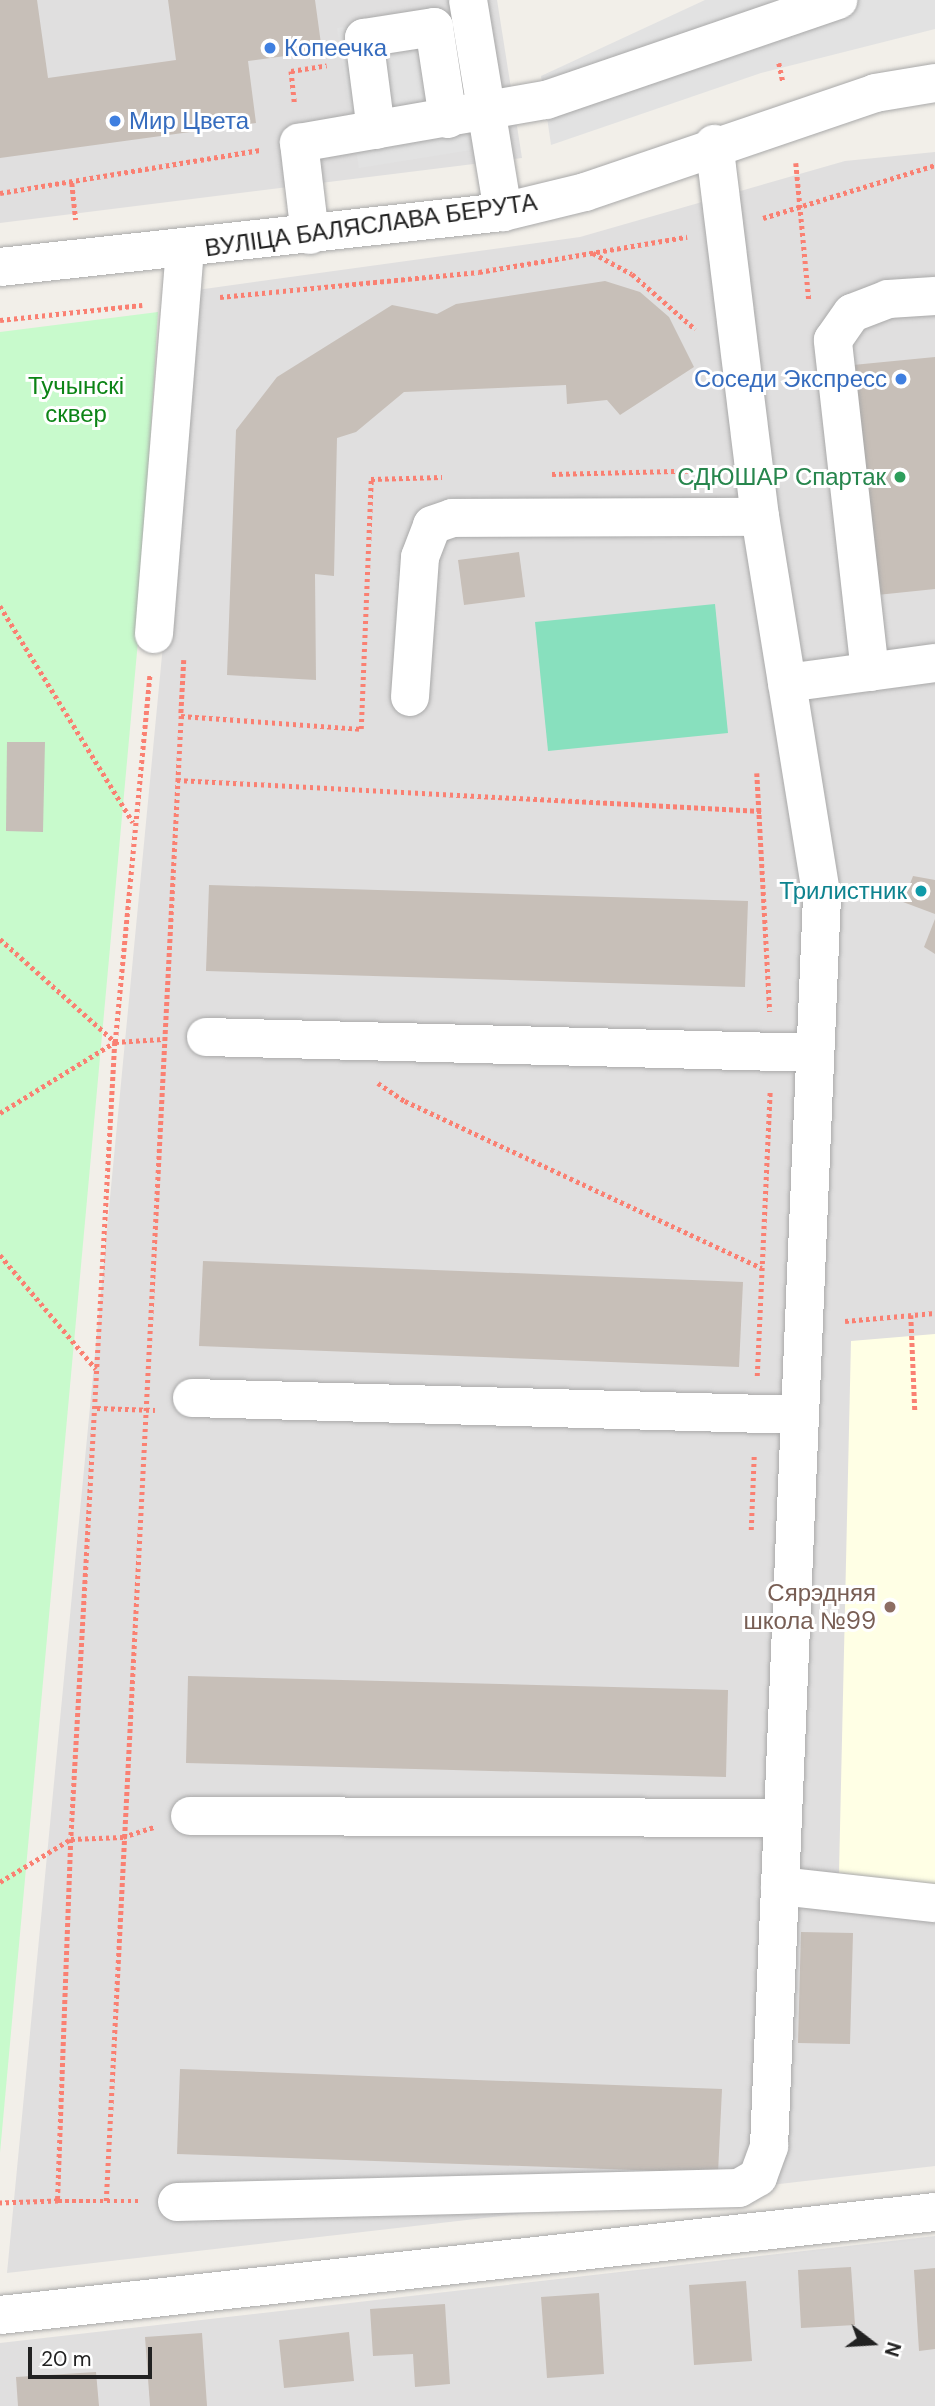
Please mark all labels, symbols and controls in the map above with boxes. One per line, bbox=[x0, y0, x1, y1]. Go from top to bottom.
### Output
place label: Копеечка bbox=[284, 34, 387, 62]
marker: Копеечка bbox=[262, 40, 278, 56]
place label: Мир Цвета bbox=[129, 107, 249, 135]
marker: Мир Цвета bbox=[107, 113, 123, 129]
street label: ВУЛІЦА БАЛЯСЛАВА БЕРУТА bbox=[203, 187, 539, 263]
place label: Соседи Экспресс bbox=[694, 365, 887, 393]
marker: Соседи Экспресс bbox=[893, 371, 909, 387]
park label: Тучынскі сквер bbox=[28, 372, 124, 428]
place label: СДЮШАР Спартак bbox=[677, 463, 886, 491]
marker: СДЮШАР Спартак bbox=[892, 469, 908, 485]
place label: Трилистник bbox=[779, 877, 907, 905]
marker: Трилистник bbox=[913, 883, 929, 899]
place label: Сярэдняя школа №99 bbox=[744, 1579, 876, 1635]
marker: Сярэдняя школа №99 bbox=[882, 1599, 898, 1615]
north arrow bbox=[837, 2308, 907, 2378]
scale bar bbox=[32, 2332, 156, 2376]
text: N bbox=[879, 2339, 907, 2360]
text: 20 m bbox=[41, 2345, 92, 2373]

